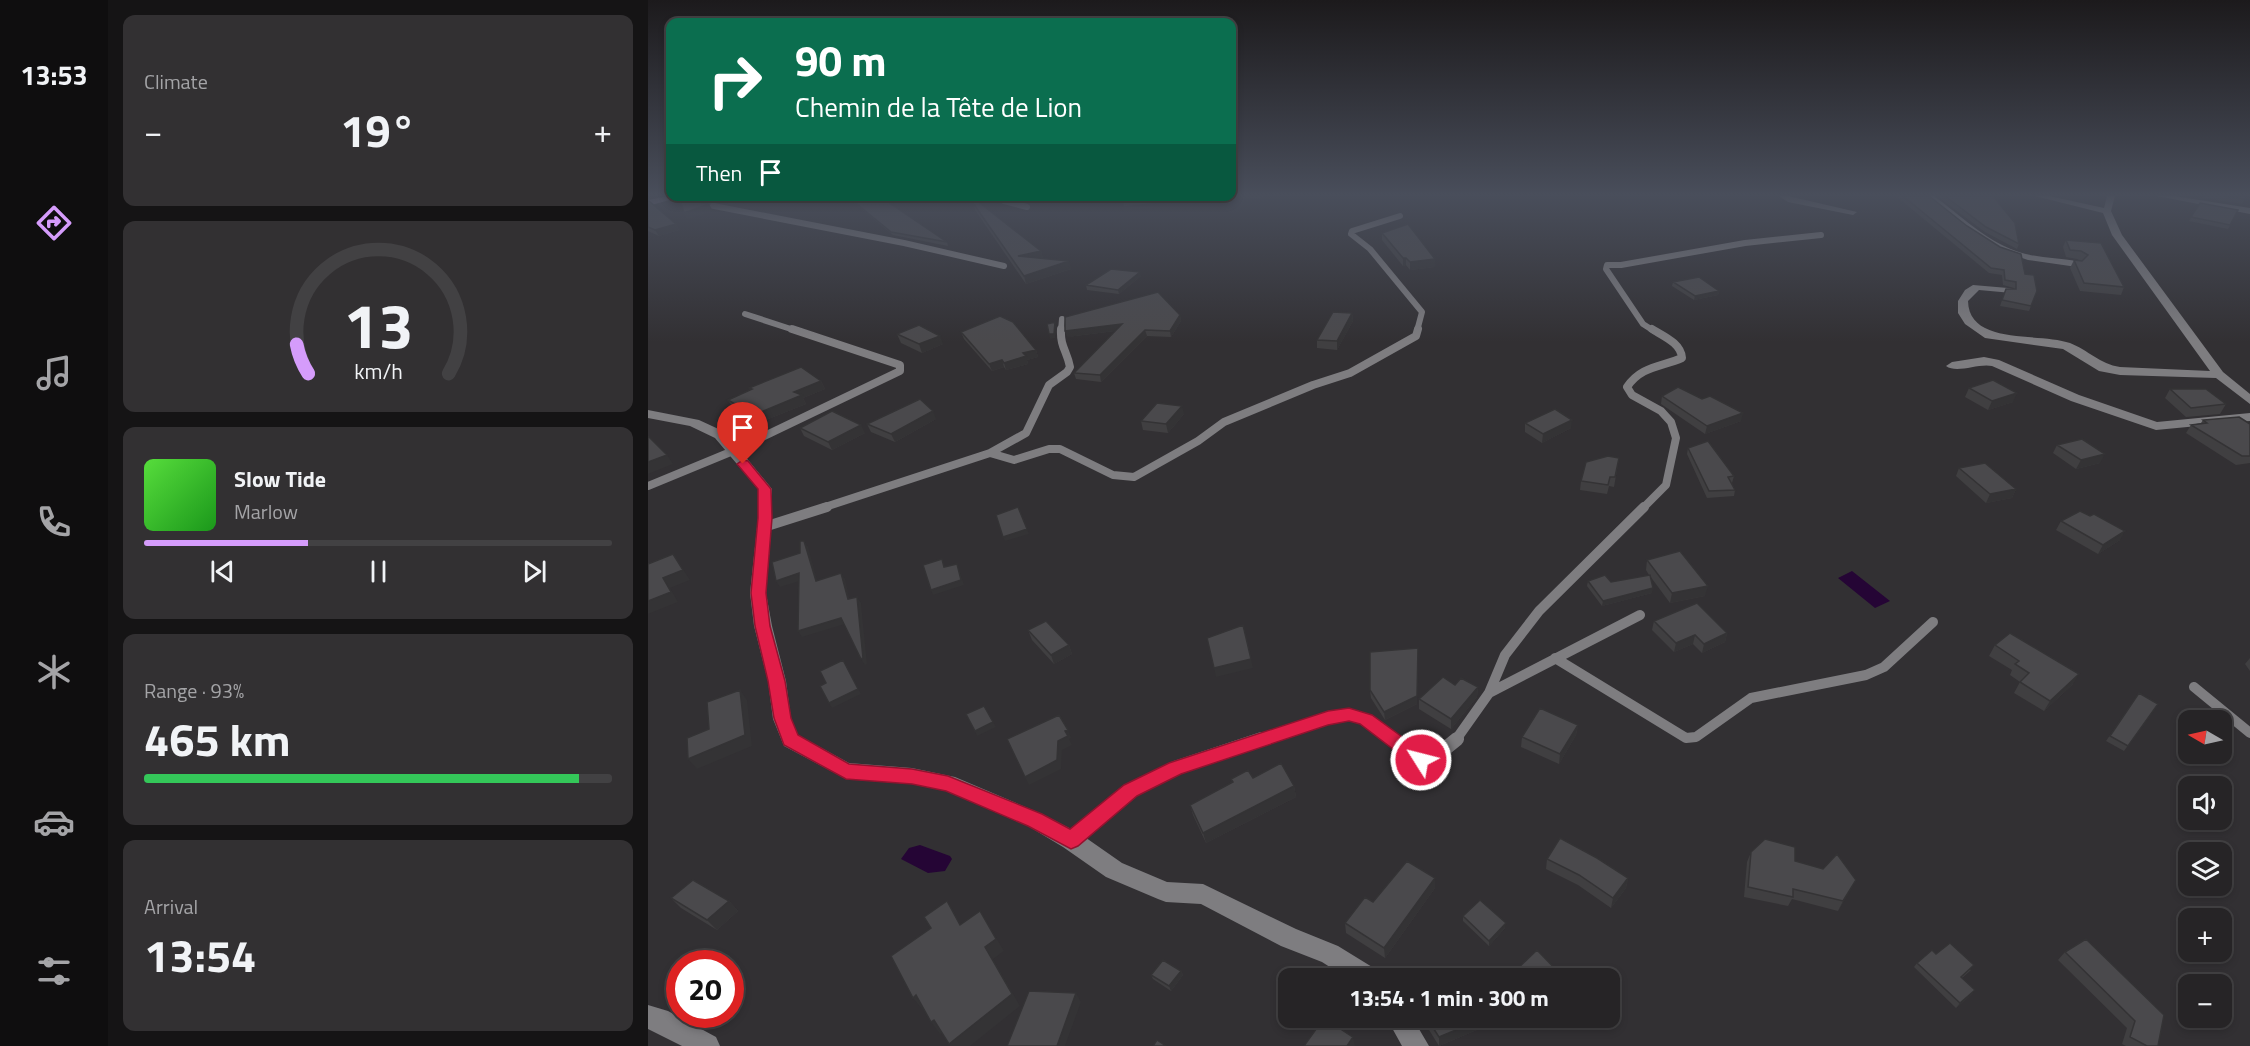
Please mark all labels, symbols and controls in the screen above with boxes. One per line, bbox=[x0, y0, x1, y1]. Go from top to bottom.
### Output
text: 90 m bbox=[795, 28, 887, 92]
icon: right bbox=[696, 42, 774, 120]
text: 13:53 bbox=[20, 54, 88, 95]
text: Climate bbox=[144, 66, 208, 97]
text: Chemin de la Tête de Lion bbox=[795, 86, 1082, 127]
text: 19° bbox=[340, 96, 416, 164]
text: − bbox=[144, 106, 162, 156]
text: + bbox=[594, 106, 612, 156]
text: Then bbox=[696, 156, 742, 190]
icon: arrive bbox=[754, 156, 787, 189]
icon: directions bbox=[33, 202, 75, 244]
text: 13 bbox=[343, 277, 413, 372]
icon: music bbox=[33, 352, 75, 394]
text: km/h bbox=[354, 355, 402, 387]
pin bbox=[717, 402, 768, 464]
icon: arrive bbox=[726, 411, 759, 444]
text: Slow Tide bbox=[234, 462, 326, 496]
text: Marlow bbox=[234, 496, 298, 527]
icon: phone bbox=[33, 501, 75, 543]
icon: previous bbox=[206, 555, 239, 588]
icon: pause bbox=[362, 555, 395, 588]
icon: next bbox=[518, 555, 551, 588]
icon: climate bbox=[33, 651, 75, 693]
text: Range · 93% bbox=[144, 675, 244, 706]
text: 465 km bbox=[144, 705, 290, 773]
north arrow bbox=[2178, 710, 2232, 764]
map controls bbox=[2178, 710, 2232, 1028]
position arrow bbox=[1389, 728, 1453, 792]
button: sound bbox=[2178, 776, 2232, 830]
icon: car bbox=[33, 801, 75, 843]
button: layers bbox=[2178, 842, 2232, 896]
text: Arrival bbox=[144, 891, 198, 922]
button: + bbox=[2178, 908, 2232, 962]
text: 13:54 bbox=[144, 921, 256, 989]
icon: filters bbox=[33, 950, 75, 992]
speed limit sign: 20 bbox=[666, 950, 744, 1028]
button: − bbox=[2178, 974, 2232, 1028]
text: 13:54 · 1 min · 300 m bbox=[1349, 981, 1549, 1015]

